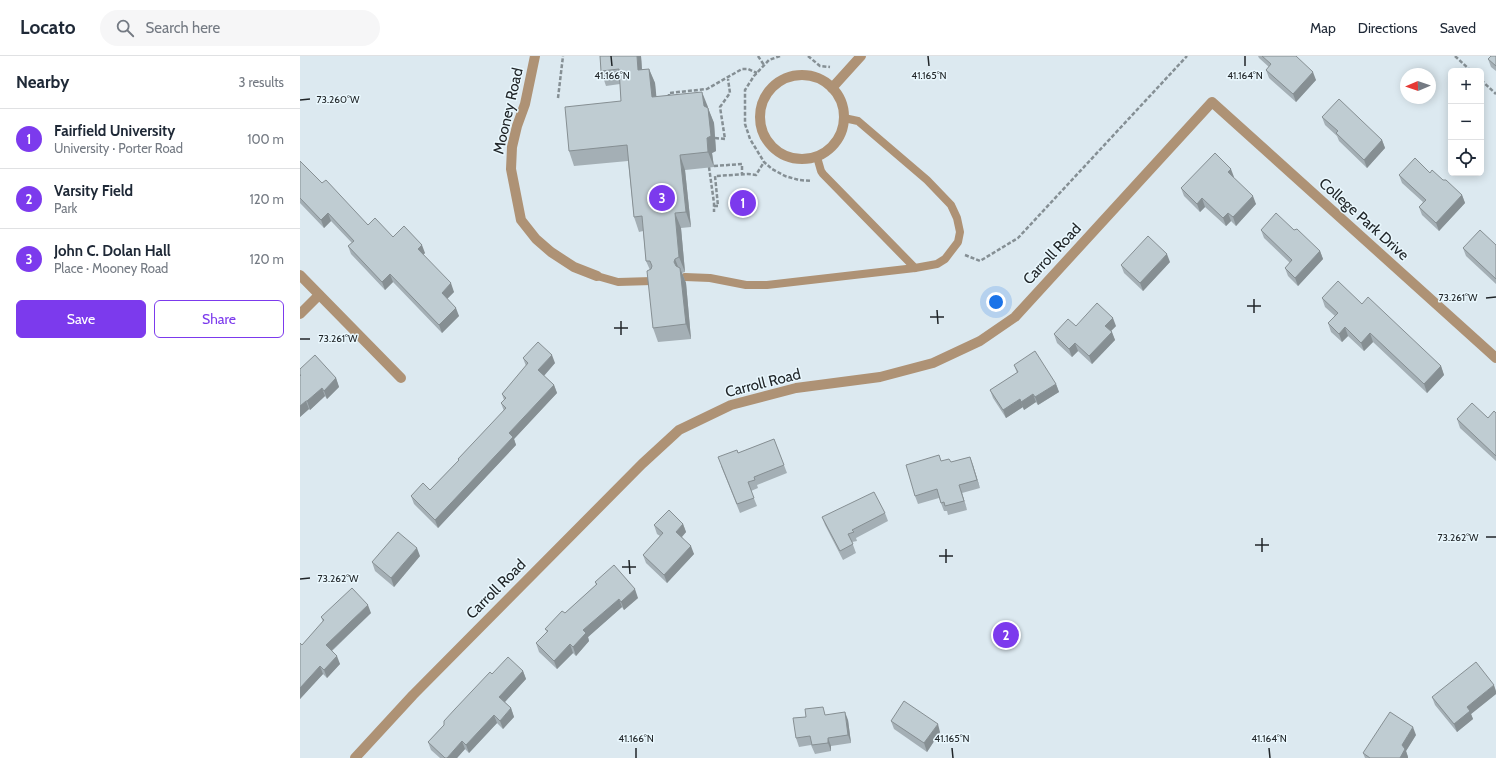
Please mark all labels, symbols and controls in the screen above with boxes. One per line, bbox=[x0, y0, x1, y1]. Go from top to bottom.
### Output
search box bbox=[100, 10, 380, 46]
text: Locato bbox=[20, 16, 76, 39]
icon: search bbox=[114, 17, 136, 39]
text: Search here bbox=[146, 19, 220, 37]
text: Map bbox=[1310, 19, 1336, 37]
text: Directions bbox=[1358, 19, 1418, 37]
text: Saved bbox=[1440, 19, 1476, 37]
street label: Mooney Road bbox=[489, 66, 527, 156]
north arrow bbox=[1400, 68, 1436, 104]
map controls bbox=[1448, 68, 1484, 176]
button: + bbox=[1448, 68, 1484, 104]
text: 41.166°N bbox=[594, 69, 630, 82]
text: 41.165°N bbox=[911, 69, 947, 82]
text: 41.164°N bbox=[1227, 69, 1263, 82]
text: Nearby bbox=[16, 72, 69, 92]
text: 3 results bbox=[238, 74, 284, 90]
text: 73.260°W bbox=[317, 93, 360, 106]
button: − bbox=[1448, 104, 1484, 140]
text: Fairfield University bbox=[54, 122, 175, 140]
text: 1 bbox=[27, 131, 31, 147]
text: 100 m bbox=[247, 131, 284, 147]
text: University · Porter Road bbox=[54, 140, 183, 156]
button: locate bbox=[1448, 140, 1484, 176]
street label: College Park Drive bbox=[1315, 174, 1413, 264]
text: Varsity Field bbox=[54, 182, 133, 200]
pin: 3 bbox=[649, 183, 675, 213]
pin: 1 bbox=[730, 188, 756, 218]
text: 2 bbox=[26, 191, 32, 207]
text: 120 m bbox=[250, 191, 284, 207]
text: Park bbox=[54, 200, 77, 216]
street label: Carroll Road bbox=[1019, 220, 1085, 288]
text: John C. Dolan Hall bbox=[54, 242, 171, 260]
text: 3 bbox=[25, 251, 33, 267]
text: 120 m bbox=[250, 251, 284, 267]
text: Place · Mooney Road bbox=[54, 260, 168, 276]
text: 73.261°W bbox=[1439, 291, 1478, 304]
your location bbox=[986, 292, 1006, 312]
button: Save bbox=[16, 300, 146, 338]
button: Share bbox=[154, 300, 284, 338]
text: 73.261°W bbox=[319, 332, 358, 345]
street label: Carroll Road bbox=[723, 365, 803, 401]
text: 73.262°W bbox=[1437, 531, 1479, 544]
street label: Carroll Road bbox=[462, 555, 530, 623]
text: 73.262°W bbox=[317, 572, 359, 585]
pin: 2 bbox=[993, 620, 1019, 650]
text: 41.166°N bbox=[618, 732, 654, 745]
text: 41.165°N bbox=[934, 732, 970, 745]
text: 41.164°N bbox=[1251, 732, 1287, 745]

